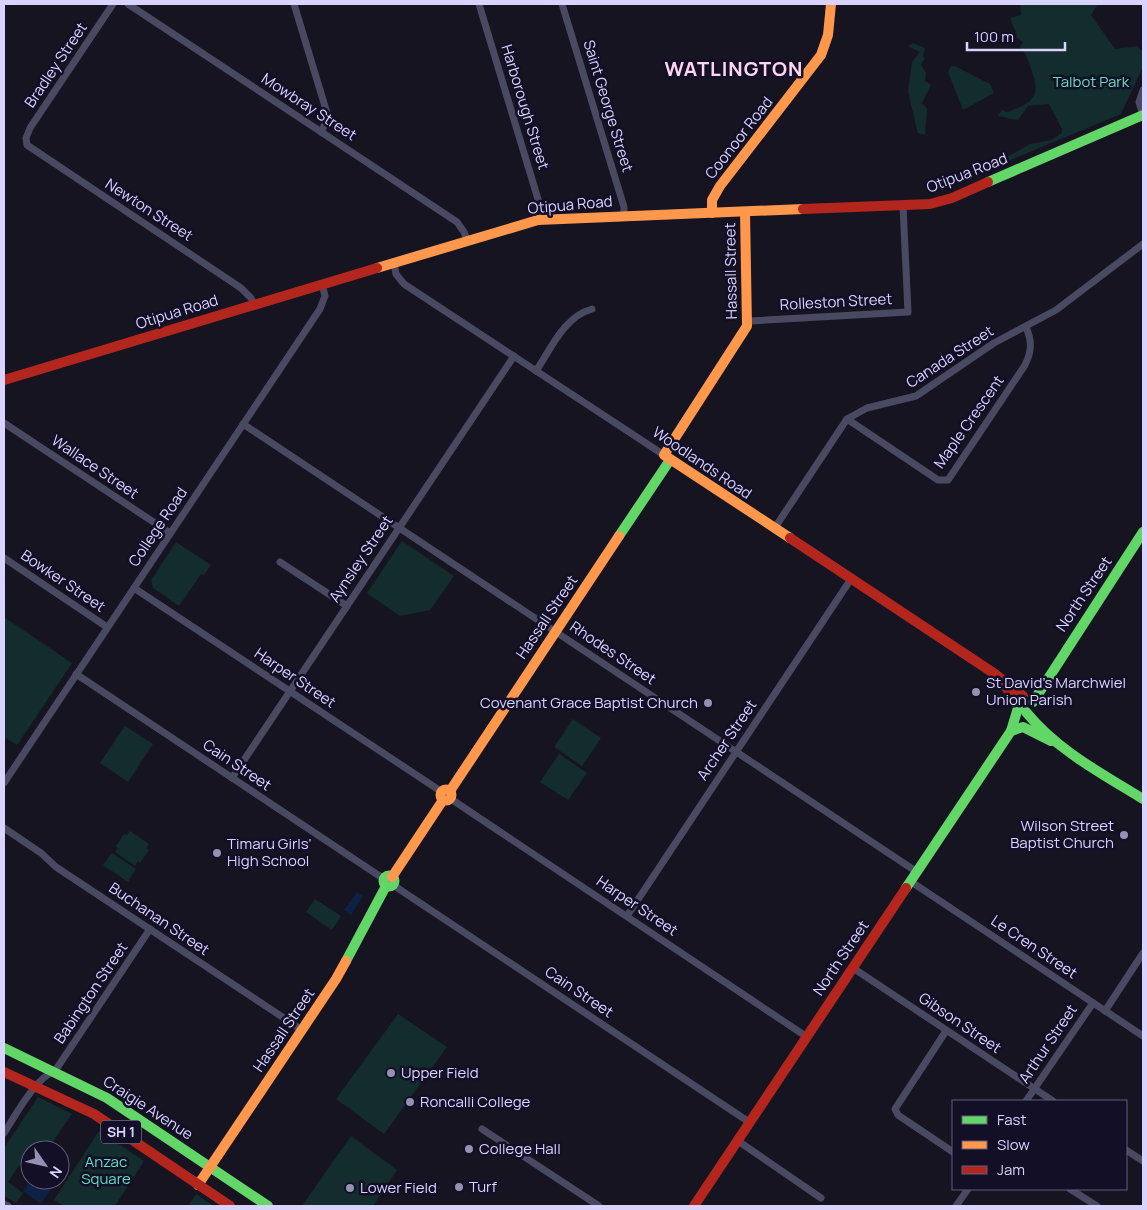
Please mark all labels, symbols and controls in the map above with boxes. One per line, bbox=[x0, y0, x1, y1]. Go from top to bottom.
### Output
street label: Bradley Street bbox=[19, 18, 92, 111]
scale bar bbox=[967, 20, 1064, 52]
text: 100 m bbox=[974, 26, 1014, 47]
street label: Saint George Street bbox=[578, 37, 639, 174]
street label: Harborough Street bbox=[496, 42, 554, 172]
district label: WATLINGTON bbox=[665, 55, 803, 82]
street label: Mowbray Street bbox=[258, 68, 361, 145]
park label: Talbot Park bbox=[1053, 71, 1130, 92]
street label: Coonoor Road bbox=[700, 92, 777, 183]
street label: Otipua Road bbox=[923, 147, 1010, 198]
street label: Newton Street bbox=[101, 173, 197, 246]
street label: Otipua Road bbox=[527, 190, 613, 219]
street label: Hassall Street bbox=[719, 222, 742, 320]
street label: Rolleston Street bbox=[779, 288, 893, 315]
street label: Otipua Road bbox=[133, 289, 221, 334]
street label: Canada Street bbox=[902, 320, 998, 393]
street label: Maple Crescent bbox=[929, 371, 1009, 472]
street label: Woodlands Road bbox=[648, 422, 756, 504]
street label: Wallace Street bbox=[48, 430, 143, 504]
street label: College Road bbox=[123, 483, 192, 571]
street label: Aynsley Street bbox=[324, 511, 397, 606]
street label: Bowker Street bbox=[17, 545, 110, 617]
street label: North Street bbox=[1051, 552, 1116, 635]
street label: Hassall Street bbox=[511, 571, 582, 663]
street label: Rhodes Street bbox=[566, 616, 661, 689]
street label: Harper Street bbox=[250, 643, 340, 713]
place label: St David's Marchwiel Union Parish bbox=[986, 672, 1126, 710]
marker: St David's Marchwiel Union Parish bbox=[970, 686, 982, 698]
place label: Covenant Grace Baptist Church bbox=[480, 692, 698, 713]
street label: Archer Street bbox=[692, 695, 761, 784]
marker: Covenant Grace Baptist Church bbox=[702, 697, 714, 709]
street label: Cain Street bbox=[199, 734, 276, 795]
place label: Wilson Street Baptist Church bbox=[1010, 815, 1114, 853]
marker: Wilson Street Baptist Church bbox=[1118, 829, 1130, 841]
place label: Timaru Girls' High School bbox=[227, 833, 312, 871]
marker: Timaru Girls' High School bbox=[211, 847, 223, 859]
street label: Harper Street bbox=[592, 871, 682, 941]
street label: Buchanan Street bbox=[105, 877, 214, 960]
street label: Le Cren Street bbox=[987, 910, 1082, 983]
street label: North Street bbox=[808, 916, 873, 999]
street label: Babington Street bbox=[49, 938, 132, 1048]
street label: Cain Street bbox=[541, 961, 618, 1022]
street label: Hassall Street bbox=[248, 984, 319, 1076]
street label: Gibson Street bbox=[915, 987, 1006, 1058]
street label: Arthur Street bbox=[1013, 1000, 1082, 1087]
place label: Upper Field bbox=[401, 1062, 479, 1083]
marker: Upper Field bbox=[385, 1067, 397, 1079]
street label: Craigie Avenue bbox=[99, 1071, 197, 1145]
place label: Roncalli College bbox=[420, 1091, 531, 1112]
marker: Roncalli College bbox=[404, 1096, 416, 1108]
legend bbox=[952, 1100, 1127, 1190]
text: Fast bbox=[997, 1109, 1026, 1130]
road number: SH 1 bbox=[101, 1120, 141, 1144]
text: Slow bbox=[997, 1134, 1030, 1155]
place label: College Hall bbox=[479, 1138, 561, 1159]
north arrow bbox=[20, 1140, 70, 1190]
marker: College Hall bbox=[463, 1143, 475, 1155]
park label: Anzac Square bbox=[81, 1151, 131, 1189]
text: Jam bbox=[997, 1159, 1025, 1180]
text: N bbox=[46, 1163, 67, 1182]
place label: Turf bbox=[469, 1176, 498, 1197]
place label: Lower Field bbox=[360, 1177, 437, 1198]
marker: Turf bbox=[453, 1181, 465, 1193]
marker: Lower Field bbox=[344, 1182, 356, 1194]

